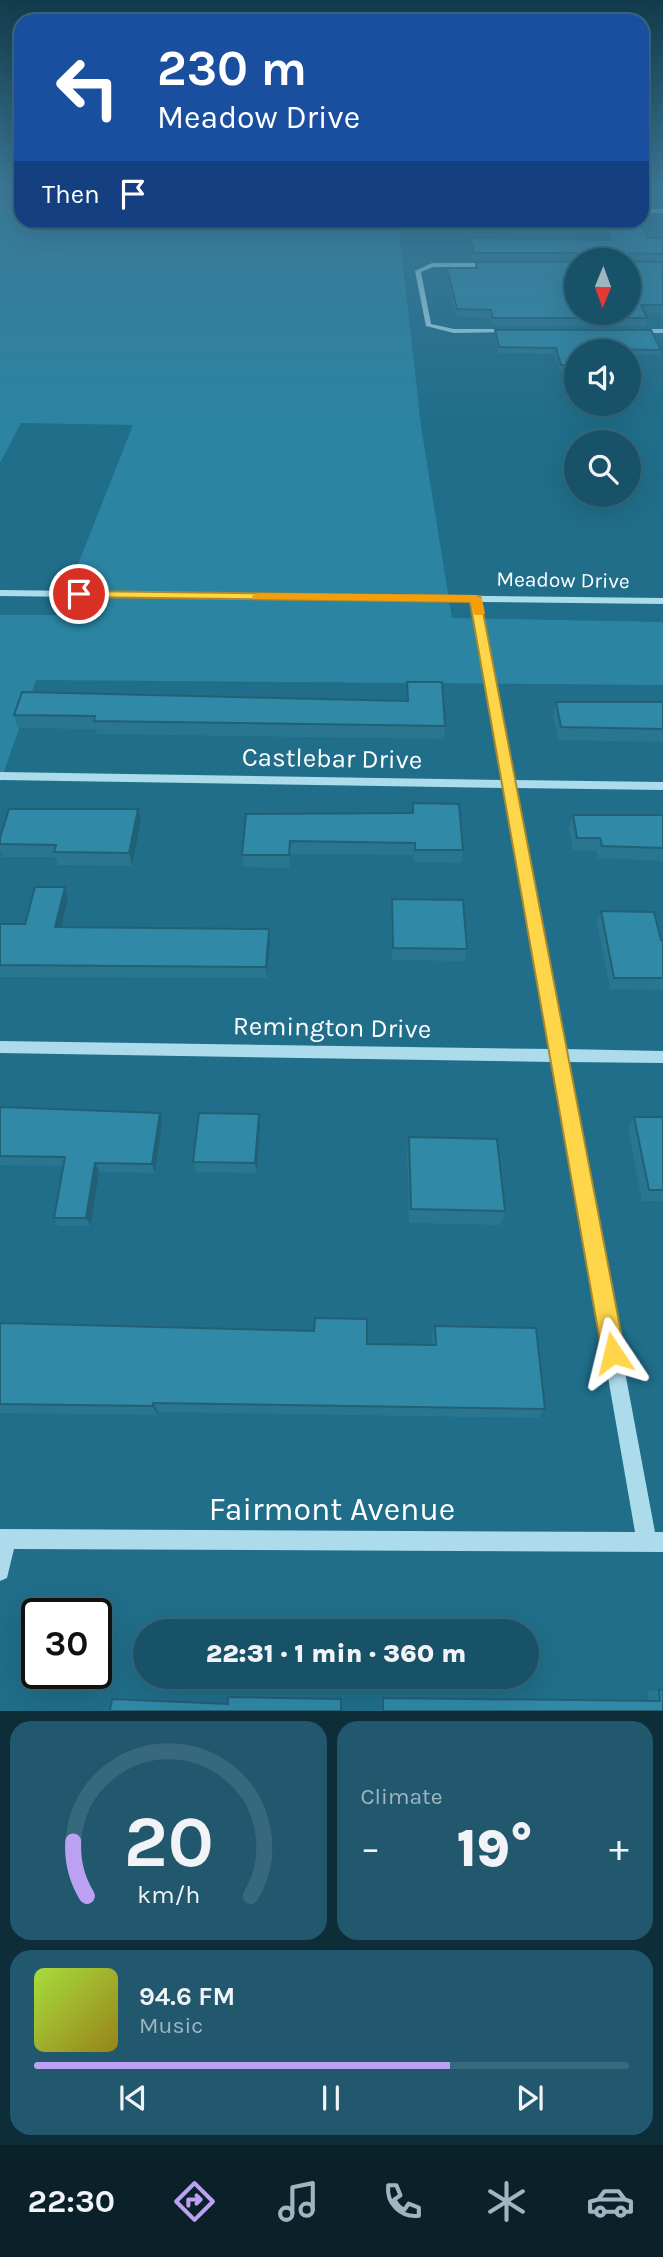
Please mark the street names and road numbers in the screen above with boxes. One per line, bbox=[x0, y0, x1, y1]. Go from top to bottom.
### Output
street label: Meadow Drive bbox=[496, 567, 630, 593]
street label: Castlebar Drive bbox=[242, 741, 422, 776]
street label: Remington Drive bbox=[233, 1010, 431, 1045]
street label: Fairmont Avenue bbox=[209, 1491, 455, 1528]

